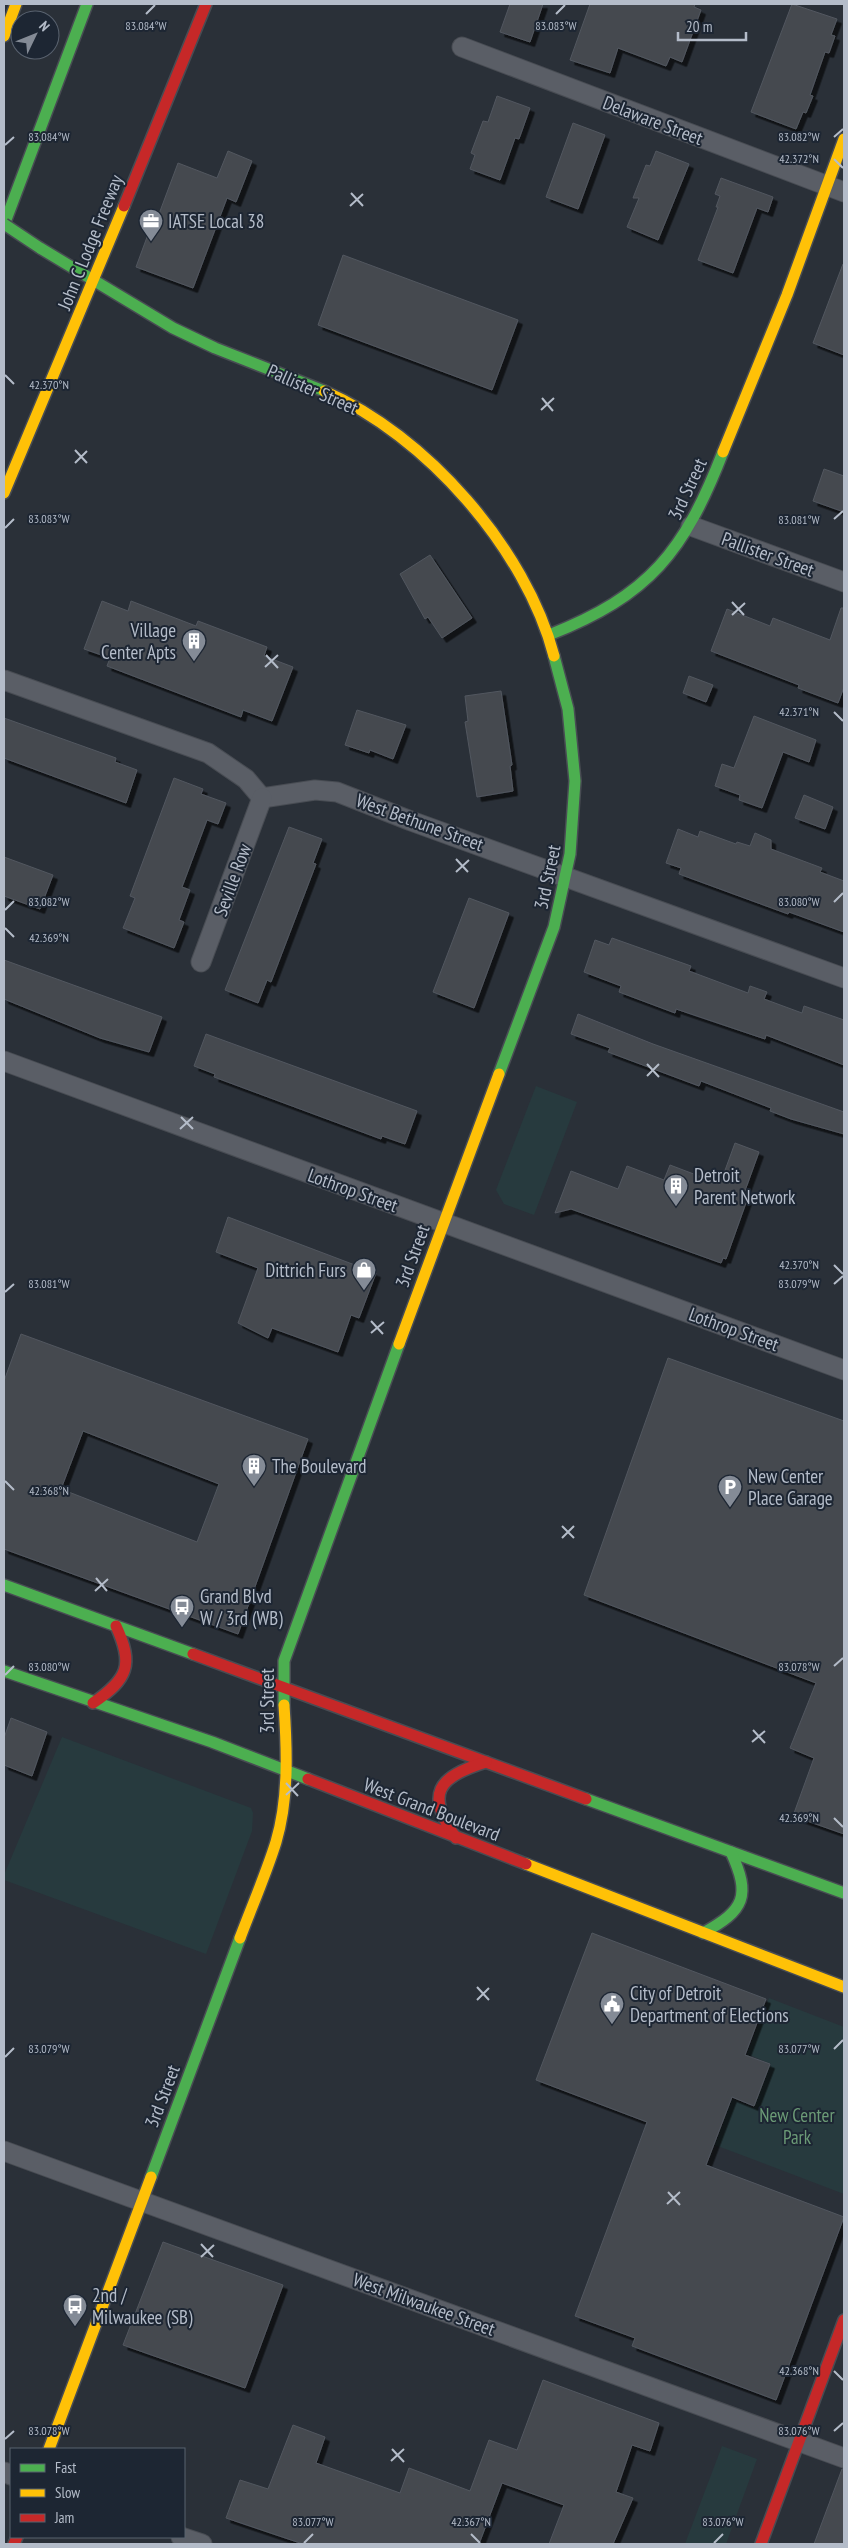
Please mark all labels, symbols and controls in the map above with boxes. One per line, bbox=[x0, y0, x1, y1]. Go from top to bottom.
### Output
north arrow bbox=[10, 10, 60, 60]
scale bar bbox=[678, 10, 746, 42]
text: N bbox=[35, 17, 54, 35]
text: 20 m bbox=[686, 17, 712, 36]
text: 83.084°W bbox=[125, 18, 167, 33]
text: 83.083°W bbox=[535, 18, 577, 33]
street label: Delaware Street bbox=[600, 90, 707, 150]
text: 83.084°W bbox=[28, 129, 70, 144]
text: 83.082°W bbox=[778, 129, 820, 144]
text: 42.372°N bbox=[779, 151, 819, 166]
street label: John C Lodge Freeway bbox=[52, 170, 128, 314]
office icon: IATSE Local 38 bbox=[138, 208, 164, 242]
place label: IATSE Local 38 bbox=[168, 209, 264, 233]
street label: Pallister Street bbox=[264, 358, 363, 420]
text: 42.370°N bbox=[29, 377, 69, 392]
street label: 3rd Street bbox=[662, 454, 712, 524]
text: 83.083°W bbox=[28, 511, 70, 526]
text: 83.081°W bbox=[778, 512, 820, 527]
street label: Pallister Street bbox=[719, 526, 818, 582]
place label: Village Center Apts bbox=[101, 618, 176, 664]
building icon: Village Center Apts bbox=[181, 628, 207, 662]
text: 42.371°N bbox=[779, 704, 819, 719]
street label: West Bethune Street bbox=[353, 788, 488, 856]
street label: Seville Row bbox=[208, 840, 256, 920]
street label: 3rd Street bbox=[528, 842, 566, 911]
text: 83.082°W bbox=[28, 894, 70, 909]
text: 83.080°W bbox=[778, 894, 820, 909]
text: 42.369°N bbox=[29, 930, 69, 945]
street label: Lothrop Street bbox=[305, 1163, 402, 1218]
place label: Detroit Parent Network bbox=[694, 1163, 796, 1209]
building icon: Detroit Parent Network bbox=[663, 1173, 689, 1207]
street label: 3rd Street bbox=[390, 1220, 435, 1291]
shop icon: Dittrich Furs bbox=[351, 1257, 377, 1291]
text: 42.370°N bbox=[779, 1257, 819, 1272]
place label: Dittrich Furs bbox=[265, 1258, 346, 1282]
text: 83.081°W bbox=[28, 1276, 70, 1291]
text: 83.079°W bbox=[778, 1276, 820, 1291]
street label: Lothrop Street bbox=[686, 1302, 783, 1357]
building icon: The Boulevard bbox=[241, 1453, 267, 1487]
place label: The Boulevard bbox=[272, 1454, 367, 1478]
place label: New Center Place Garage bbox=[748, 1464, 833, 1510]
parking icon: New Center Place Garage bbox=[717, 1474, 743, 1508]
text: 42.368°N bbox=[29, 1483, 69, 1498]
place label: Grand Blvd W / 3rd (WB) bbox=[200, 1584, 283, 1630]
bus stop icon: Grand Blvd W / 3rd (WB) bbox=[169, 1594, 195, 1628]
text: 83.080°W bbox=[28, 1659, 70, 1674]
text: 83.078°W bbox=[778, 1659, 820, 1674]
street label: 3rd Street bbox=[255, 1668, 279, 1734]
street label: West Grand Boulevard bbox=[360, 1772, 504, 1846]
text: 42.369°N bbox=[779, 1810, 819, 1825]
place label: City of Detroit Department of Elections bbox=[630, 1981, 789, 2027]
public building icon: City of Detroit Department of Elections bbox=[599, 1991, 625, 2025]
text: 83.079°W bbox=[28, 2041, 70, 2056]
text: 83.077°W bbox=[778, 2041, 820, 2056]
street label: 3rd Street bbox=[139, 2060, 185, 2131]
park label: New Center Park bbox=[759, 2103, 835, 2149]
street label: West Milwaukee Street bbox=[350, 2267, 499, 2341]
place label: 2nd / Milwaukee (SB) bbox=[92, 2283, 193, 2329]
bus stop icon: 2nd / Milwaukee (SB) bbox=[62, 2293, 88, 2327]
text: 42.368°N bbox=[779, 2363, 819, 2378]
text: 83.078°W bbox=[28, 2423, 70, 2438]
text: 83.076°W bbox=[778, 2423, 820, 2438]
legend bbox=[10, 2448, 185, 2538]
text: Fast bbox=[55, 2458, 76, 2477]
text: Slow bbox=[55, 2483, 80, 2502]
text: Jam bbox=[54, 2508, 74, 2527]
text: 83.077°W bbox=[292, 2514, 334, 2529]
text: 42.367°N bbox=[451, 2514, 491, 2529]
text: 83.076°W bbox=[702, 2514, 744, 2529]

